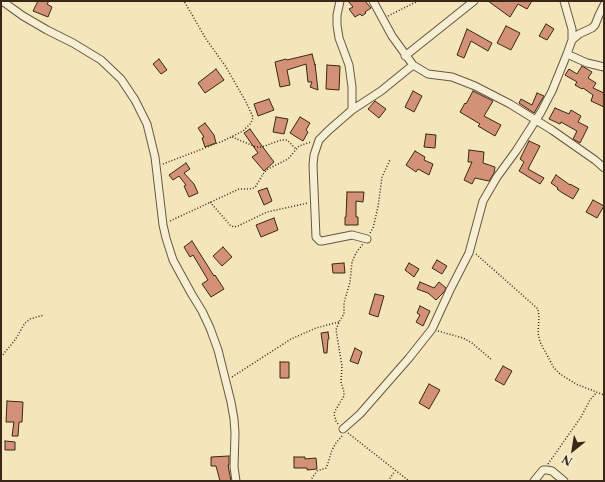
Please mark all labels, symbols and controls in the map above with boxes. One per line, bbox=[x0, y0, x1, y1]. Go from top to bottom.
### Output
north arrow bbox=[553, 430, 593, 470]
text: N bbox=[559, 452, 575, 469]

